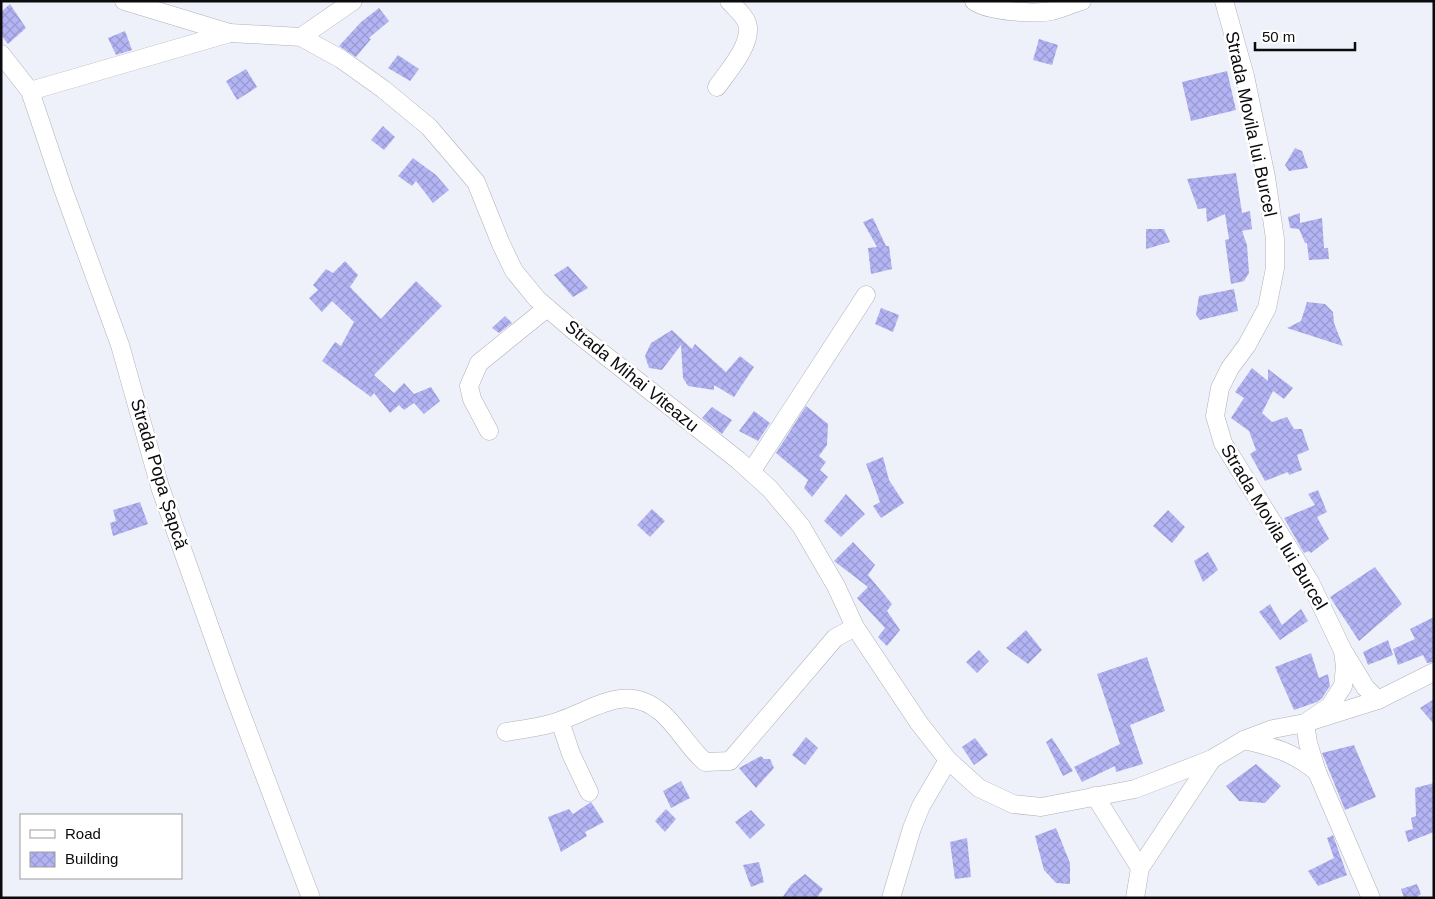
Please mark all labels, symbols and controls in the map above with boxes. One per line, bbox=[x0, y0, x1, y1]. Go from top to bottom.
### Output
scale bar bbox=[1255, 20, 1355, 52]
text: 50 m bbox=[1262, 28, 1295, 45]
street label: Strada Movila lui Burcel bbox=[1222, 29, 1280, 219]
street label: Strada Mihai Viteazu bbox=[561, 316, 703, 436]
street label: Strada Popa Șapcă bbox=[127, 396, 192, 553]
street label: Strada Movila lui Burcel bbox=[1217, 441, 1331, 613]
legend bbox=[20, 814, 182, 879]
text: Road bbox=[65, 825, 101, 842]
text: Building bbox=[65, 850, 118, 867]

